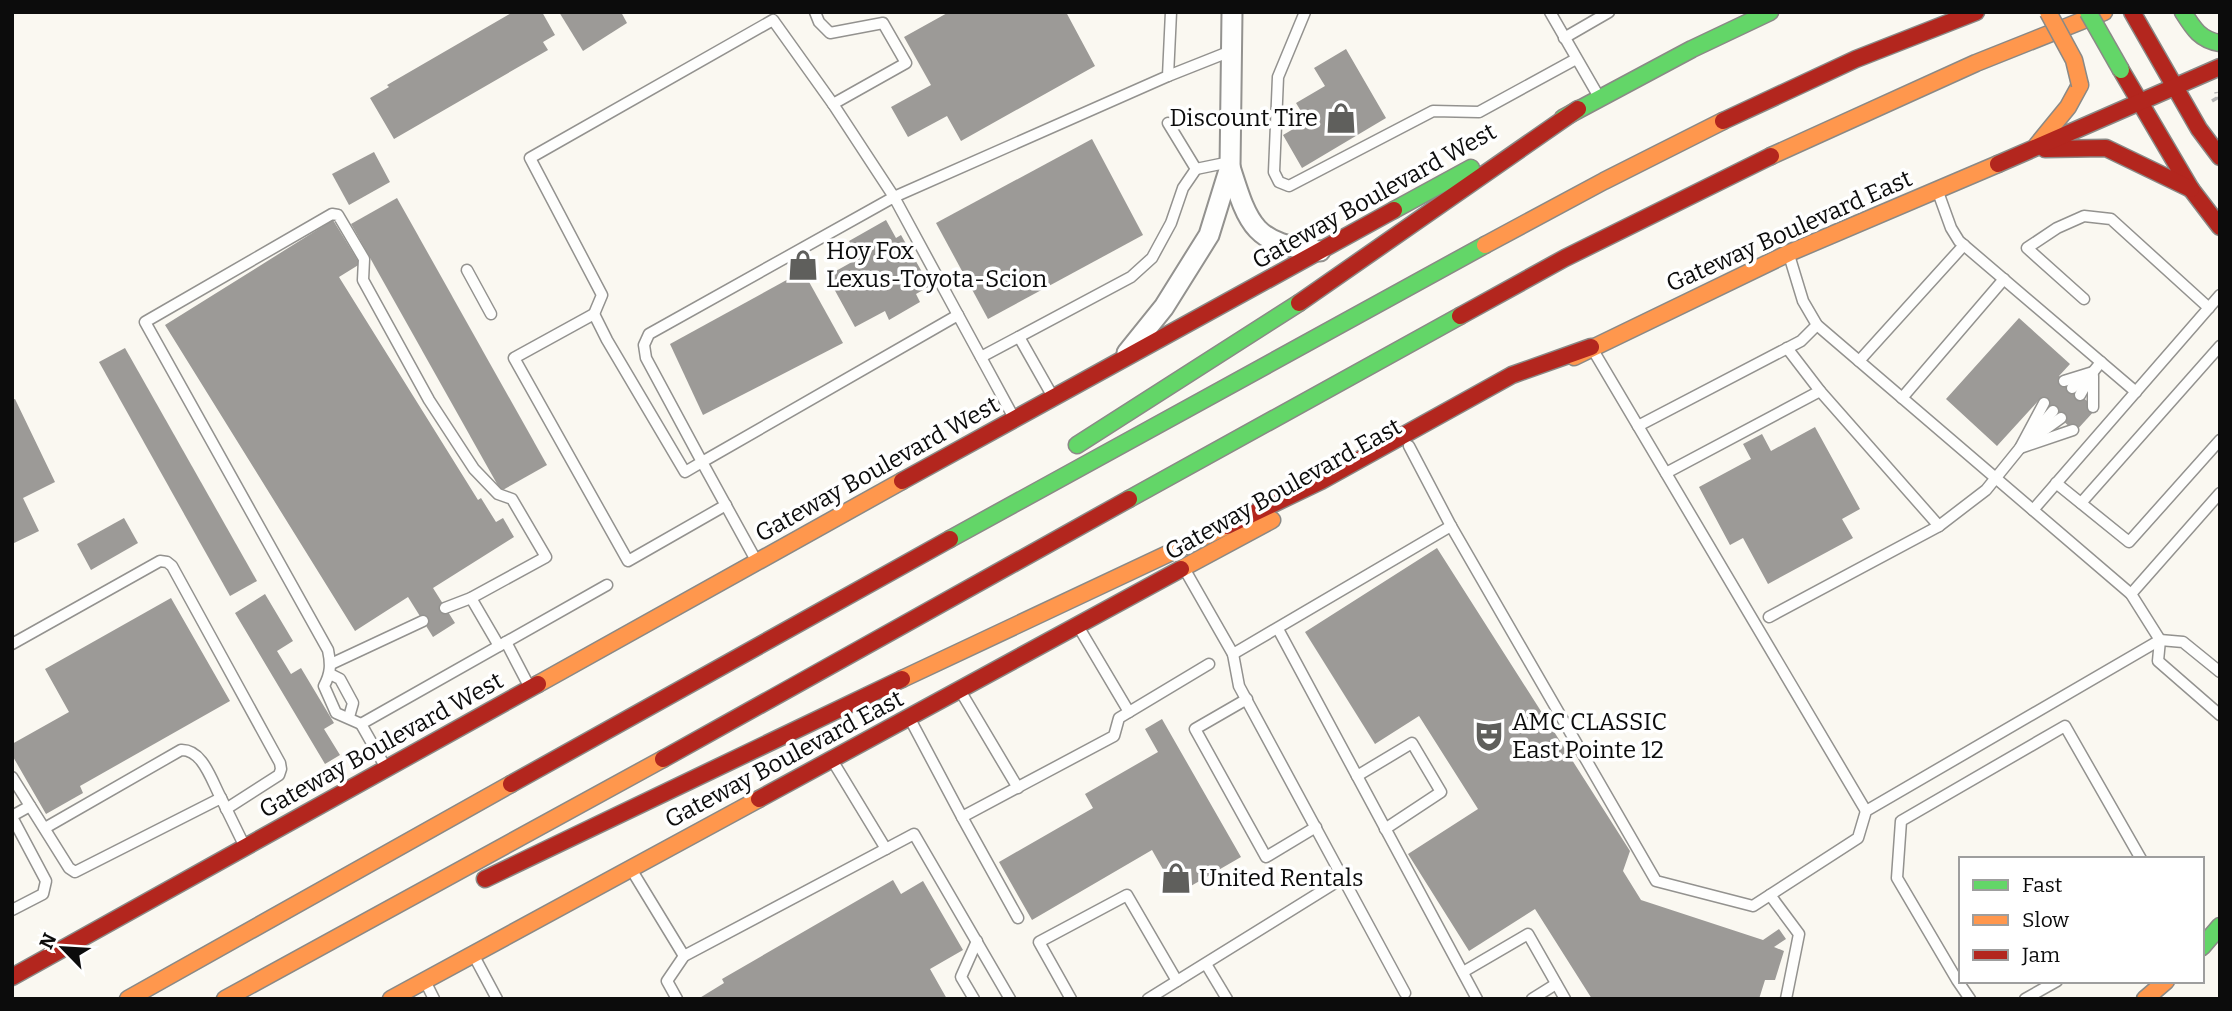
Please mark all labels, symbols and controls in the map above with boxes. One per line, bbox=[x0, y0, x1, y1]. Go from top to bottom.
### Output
shop icon: Discount Tire bbox=[1324, 101, 1358, 135]
place label: Discount Tire bbox=[1170, 104, 1318, 132]
street label: Gateway Boulevard West bbox=[1247, 117, 1501, 275]
street label: Gateway Boulevard East bbox=[1662, 164, 1916, 298]
place label: Hoy Fox Lexus-Toyota-Scion bbox=[826, 237, 1047, 293]
shop icon: Hoy Fox Lexus-Toyota-Scion bbox=[786, 248, 820, 282]
street label: Gateway Boulevard West bbox=[750, 390, 1004, 548]
street label: Gateway Boulevard East bbox=[1160, 412, 1406, 566]
street label: Gateway Boulevard West bbox=[254, 666, 508, 824]
street label: Gateway Boulevard East bbox=[660, 684, 908, 834]
place label: AMC CLASSIC East Pointe 12 bbox=[1512, 708, 1667, 764]
theatre icon: AMC CLASSIC East Pointe 12 bbox=[1472, 719, 1506, 753]
legend bbox=[1959, 857, 2204, 983]
shop icon: United Rentals bbox=[1159, 861, 1193, 895]
place label: United Rentals bbox=[1199, 864, 1363, 892]
text: Fast bbox=[2022, 872, 2063, 898]
text: Slow bbox=[2022, 907, 2069, 933]
north arrow bbox=[28, 913, 98, 983]
text: N bbox=[35, 929, 62, 953]
text: Jam bbox=[2021, 942, 2060, 968]

